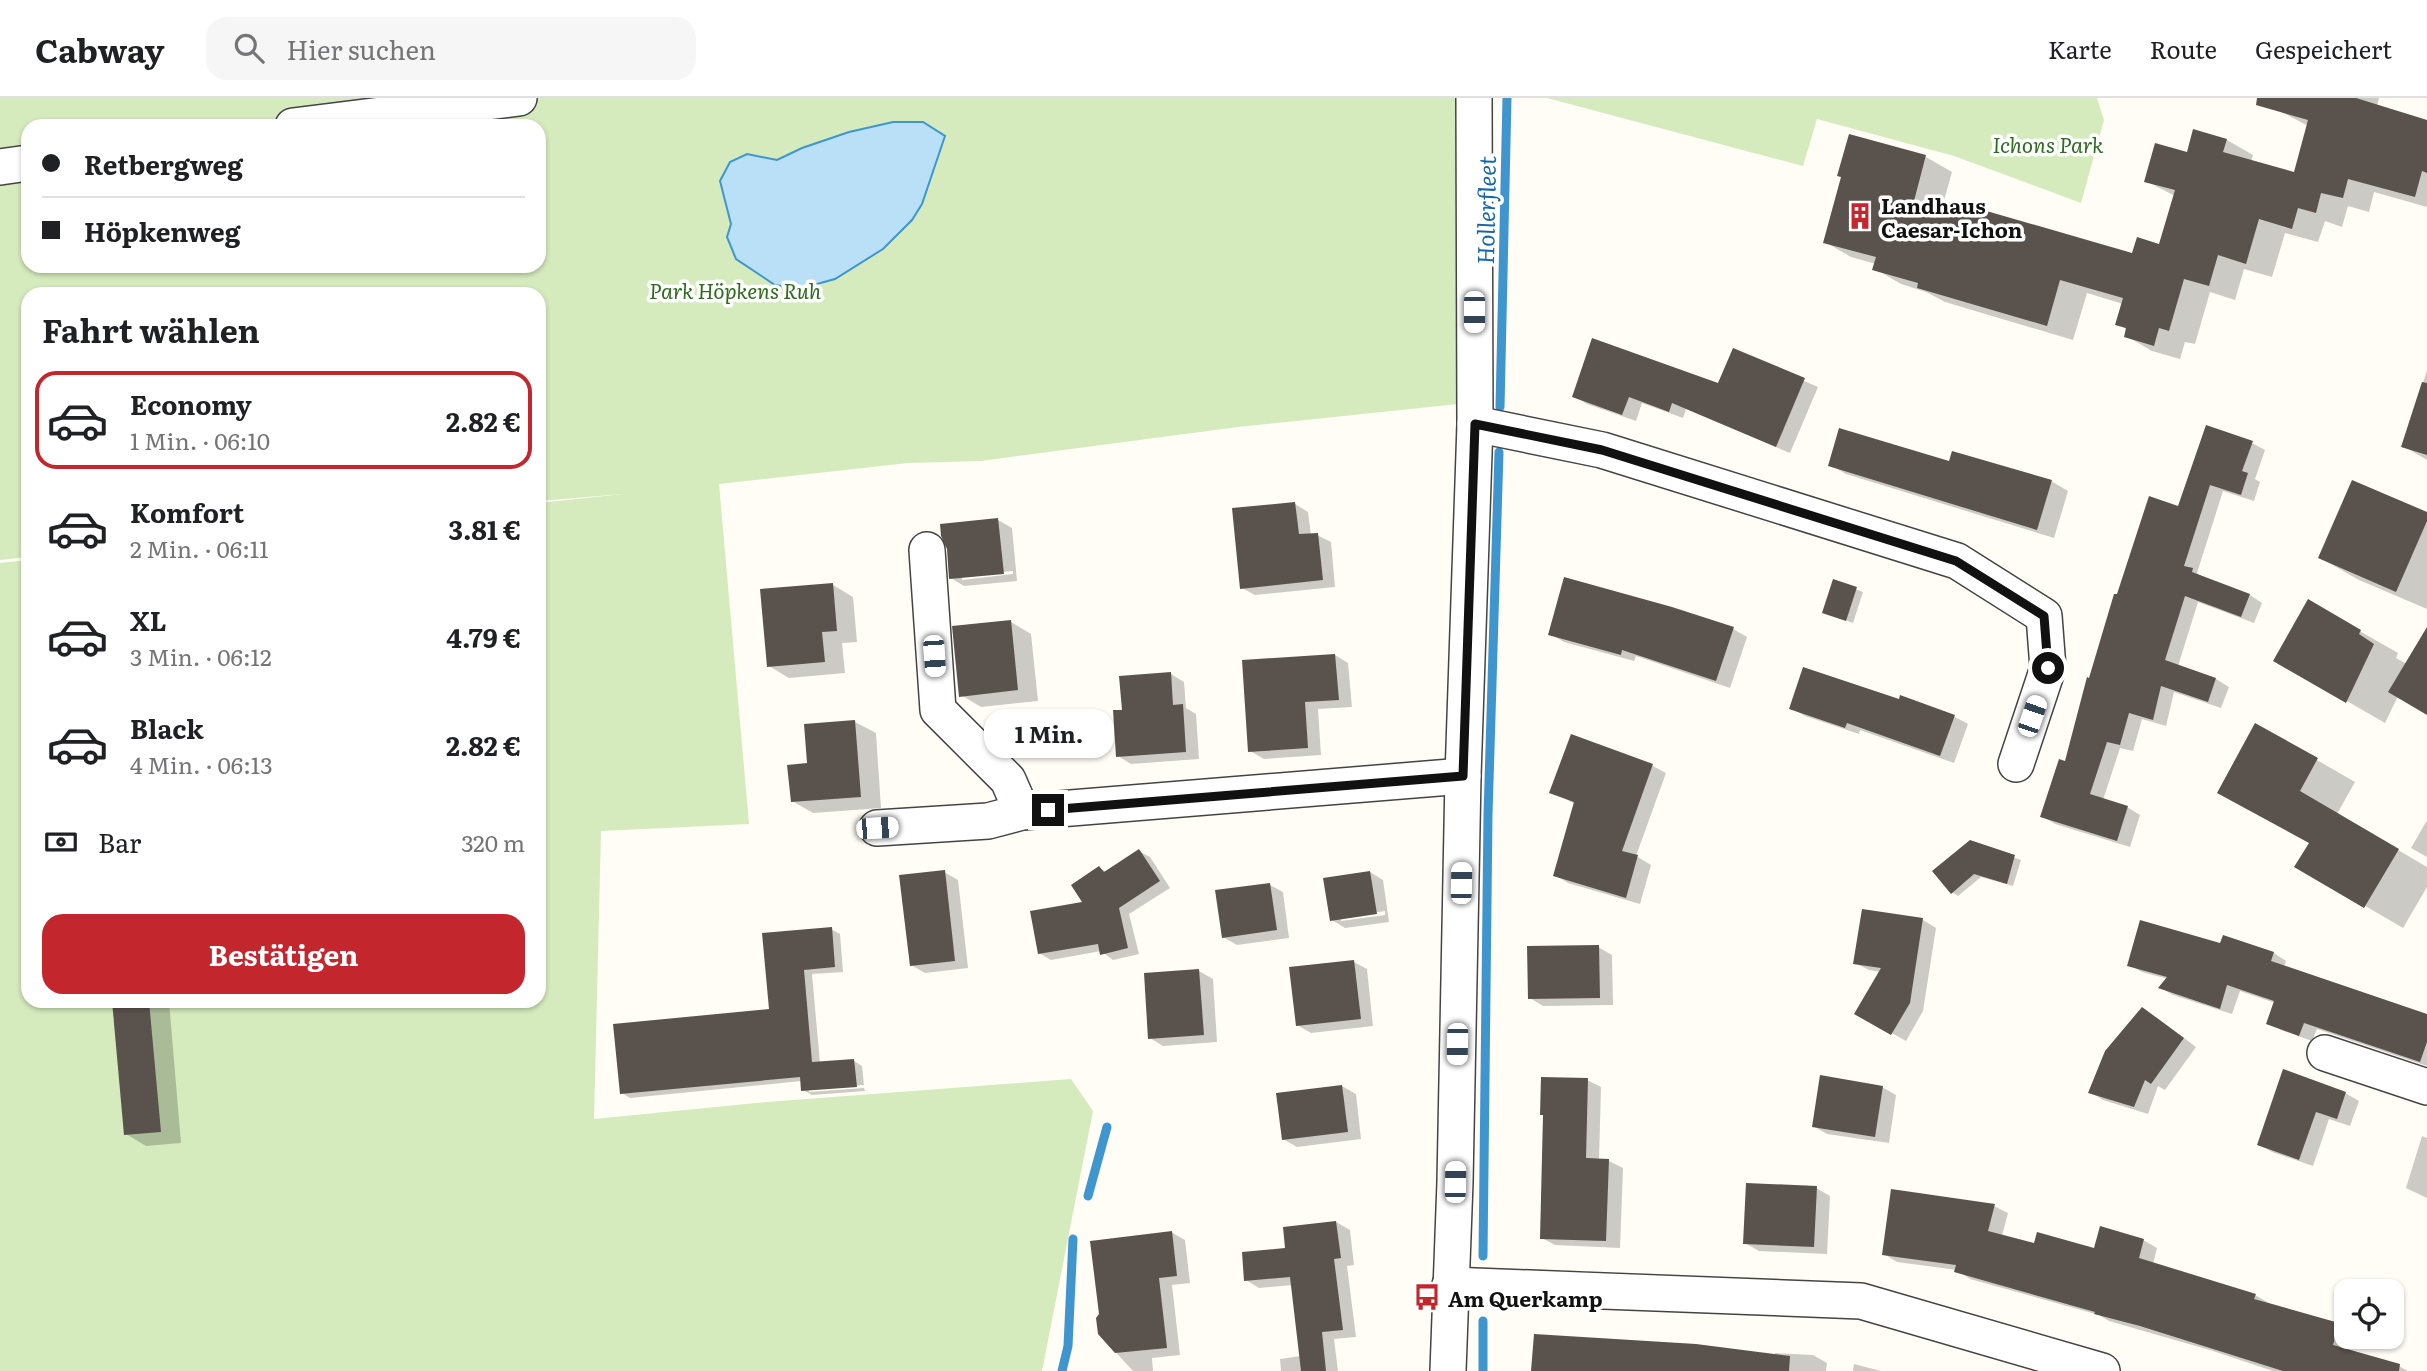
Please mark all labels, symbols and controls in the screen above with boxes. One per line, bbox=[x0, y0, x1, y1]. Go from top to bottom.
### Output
search box bbox=[206, 17, 696, 80]
text: Cabway bbox=[35, 24, 164, 73]
icon: search bbox=[230, 29, 268, 67]
text: Hier suchen bbox=[286, 29, 436, 68]
text: Karte bbox=[2048, 31, 2112, 66]
text: Route bbox=[2150, 31, 2217, 66]
text: Gespeichert bbox=[2255, 31, 2392, 66]
park label: Ichons Park bbox=[1992, 128, 2104, 159]
text: Retbergweg bbox=[84, 144, 243, 183]
water label: Hollerfleet bbox=[1467, 155, 1503, 265]
place label: Landhaus Caesar-Ichon bbox=[1881, 189, 2023, 244]
building icon: Landhaus Caesar-Ichon bbox=[1845, 201, 1875, 231]
text: Höpkenweg bbox=[84, 211, 240, 250]
park label: Park Höpkens Ruh bbox=[649, 274, 822, 305]
car bbox=[1464, 291, 1485, 333]
text: Fahrt wählen bbox=[42, 305, 260, 353]
text: Economy bbox=[130, 384, 252, 423]
icon: car bbox=[46, 389, 109, 452]
text: 2.82 € bbox=[446, 401, 521, 440]
text: 1 Min. · 06:10 bbox=[130, 423, 270, 457]
text: Komfort bbox=[130, 492, 244, 531]
icon: car bbox=[46, 497, 109, 560]
text: 3.81 € bbox=[449, 509, 521, 548]
text: 2 Min. · 06:11 bbox=[130, 531, 269, 565]
text: XL bbox=[130, 600, 167, 639]
icon: car bbox=[46, 605, 109, 668]
text: 4.79 € bbox=[446, 617, 521, 656]
car bbox=[923, 634, 946, 678]
text: 3 Min. · 06:12 bbox=[130, 639, 272, 673]
route start bbox=[2032, 652, 2064, 684]
car bbox=[2016, 693, 2049, 739]
text: Black bbox=[130, 708, 204, 747]
callout: 1 Min. bbox=[983, 708, 1113, 758]
icon: car bbox=[46, 713, 109, 776]
text: 1 Min. bbox=[1015, 716, 1083, 750]
text: 2.82 € bbox=[446, 725, 521, 764]
text: 4 Min. · 06:13 bbox=[130, 747, 273, 781]
route end bbox=[1032, 794, 1064, 826]
car bbox=[856, 816, 899, 840]
text: Bar bbox=[98, 822, 141, 861]
icon: cash bbox=[42, 823, 80, 861]
text: 320 m bbox=[461, 825, 525, 859]
car bbox=[1451, 862, 1472, 904]
button: Bestätigen bbox=[42, 914, 525, 994]
car bbox=[1447, 1023, 1468, 1065]
car bbox=[1445, 1161, 1466, 1203]
map controls bbox=[2334, 1279, 2404, 1349]
button: locate bbox=[2334, 1279, 2404, 1349]
bus stop icon: Am Querkamp bbox=[1412, 1282, 1442, 1312]
place label: Am Querkamp bbox=[1448, 1282, 1603, 1313]

